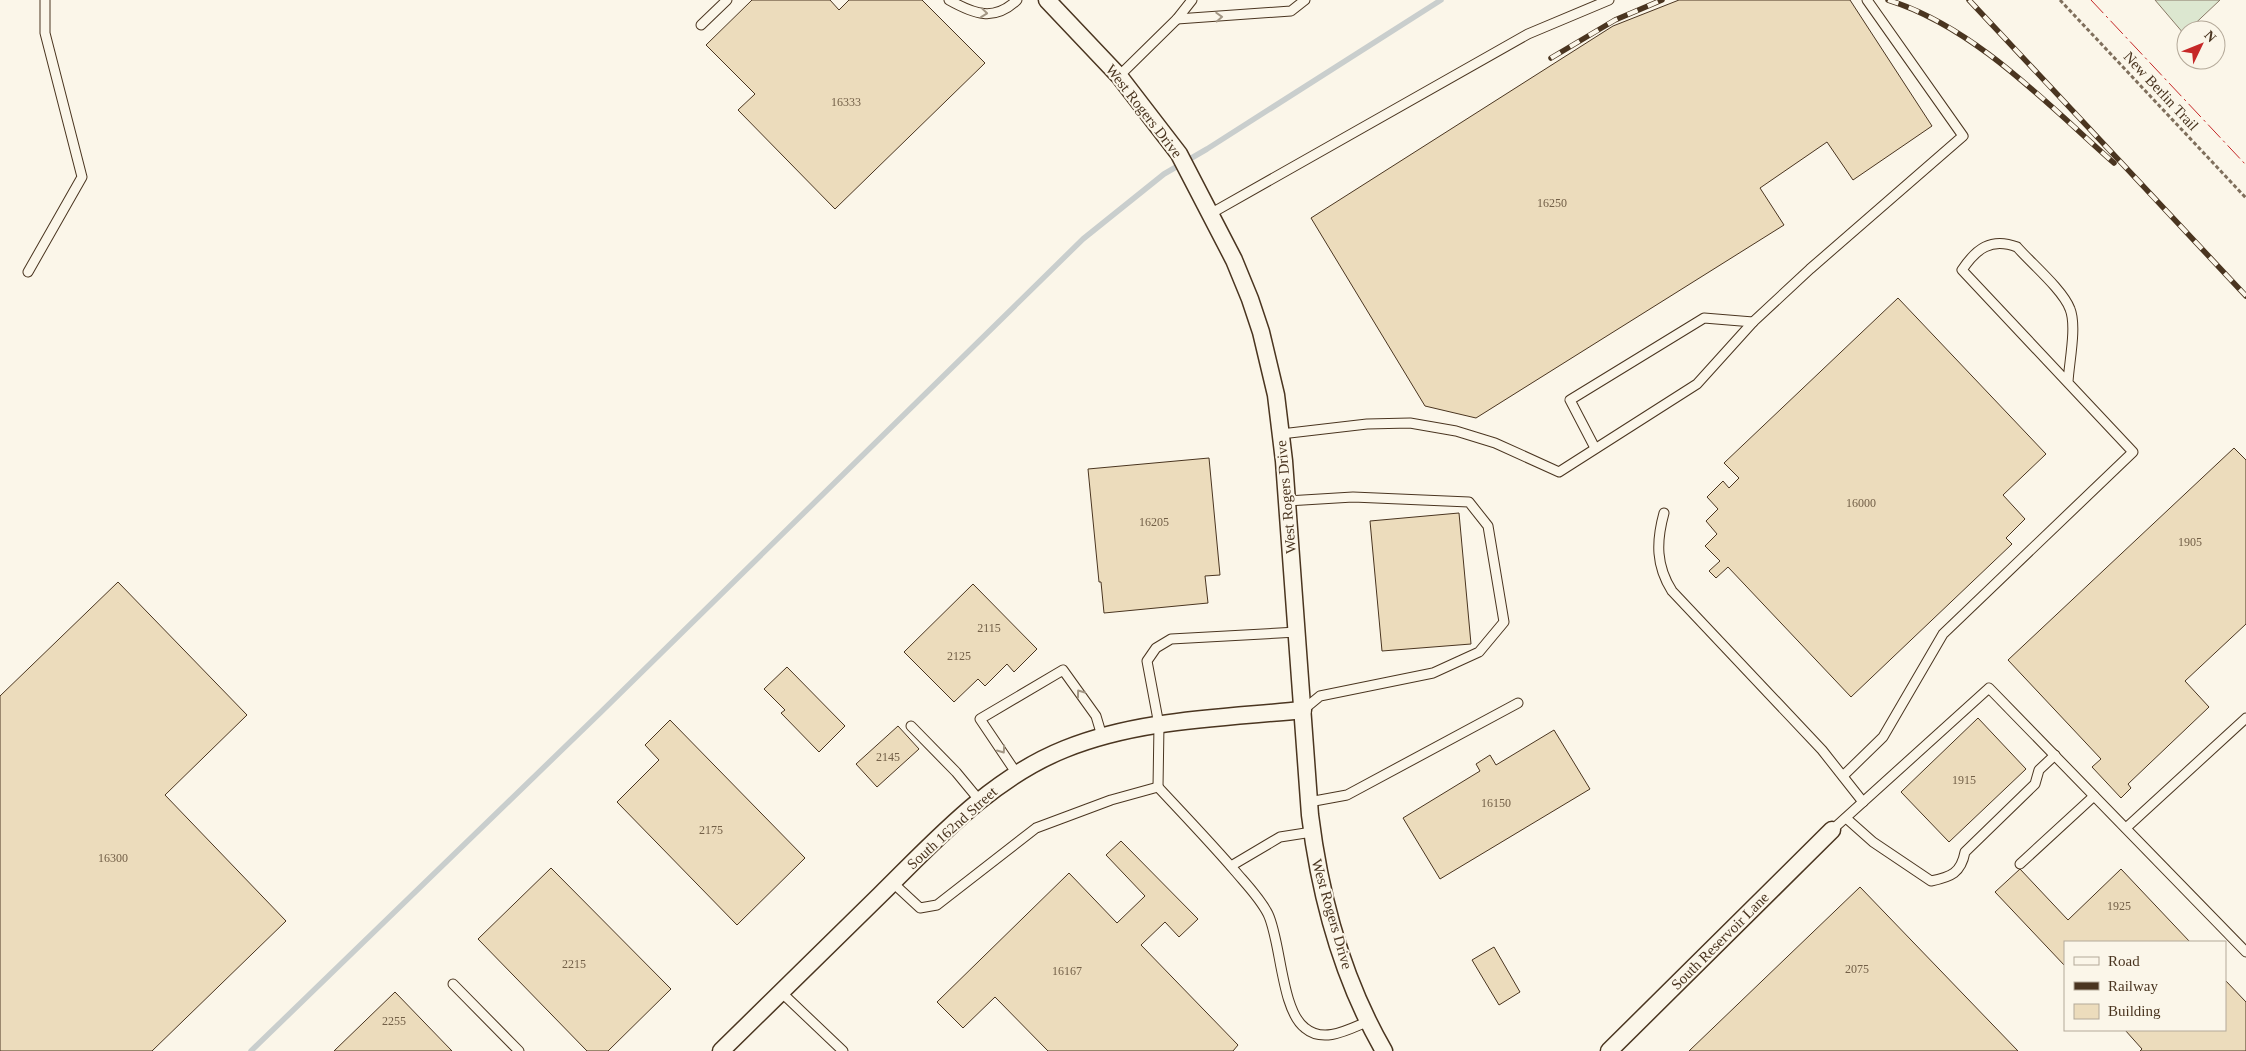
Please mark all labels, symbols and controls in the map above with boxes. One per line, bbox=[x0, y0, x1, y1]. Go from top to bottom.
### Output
one-way arrow bbox=[980, 7, 988, 18]
one-way arrow bbox=[1215, 11, 1223, 22]
north arrow bbox=[2176, 20, 2226, 70]
text: N bbox=[2201, 28, 2219, 45]
street label: New Berlin Trail bbox=[2120, 48, 2202, 134]
street label: West Rogers Drive bbox=[1103, 61, 1186, 161]
house number: 16333 bbox=[831, 95, 861, 109]
house number: 16250 bbox=[1537, 196, 1567, 210]
street label: West Rogers Drive bbox=[1273, 439, 1299, 554]
house number: 16000 bbox=[1846, 496, 1876, 510]
house number: 16205 bbox=[1139, 515, 1169, 529]
house number: 1905 bbox=[2178, 535, 2202, 549]
house number: 2115 bbox=[977, 621, 1001, 635]
house number: 2125 bbox=[947, 649, 971, 663]
one-way arrow bbox=[1078, 690, 1086, 699]
one-way arrow bbox=[996, 744, 1005, 754]
house number: 2145 bbox=[876, 750, 900, 764]
house number: 1915 bbox=[1952, 773, 1976, 787]
street label: South 162nd Street bbox=[904, 783, 1001, 872]
house number: 16150 bbox=[1481, 796, 1511, 810]
house number: 2175 bbox=[699, 823, 723, 837]
house number: 16300 bbox=[98, 851, 128, 865]
street label: West Rogers Drive bbox=[1309, 857, 1355, 971]
street label: South Reservoir Lane bbox=[1668, 889, 1772, 993]
house number: 1925 bbox=[2107, 899, 2131, 913]
legend bbox=[2064, 941, 2226, 1031]
text: Road bbox=[2108, 953, 2140, 969]
house number: 2215 bbox=[562, 957, 586, 971]
house number: 2075 bbox=[1845, 962, 1869, 976]
house number: 16167 bbox=[1052, 964, 1082, 978]
text: Railway bbox=[2108, 978, 2158, 994]
text: Building bbox=[2108, 1003, 2161, 1019]
house number: 2255 bbox=[382, 1014, 406, 1028]

